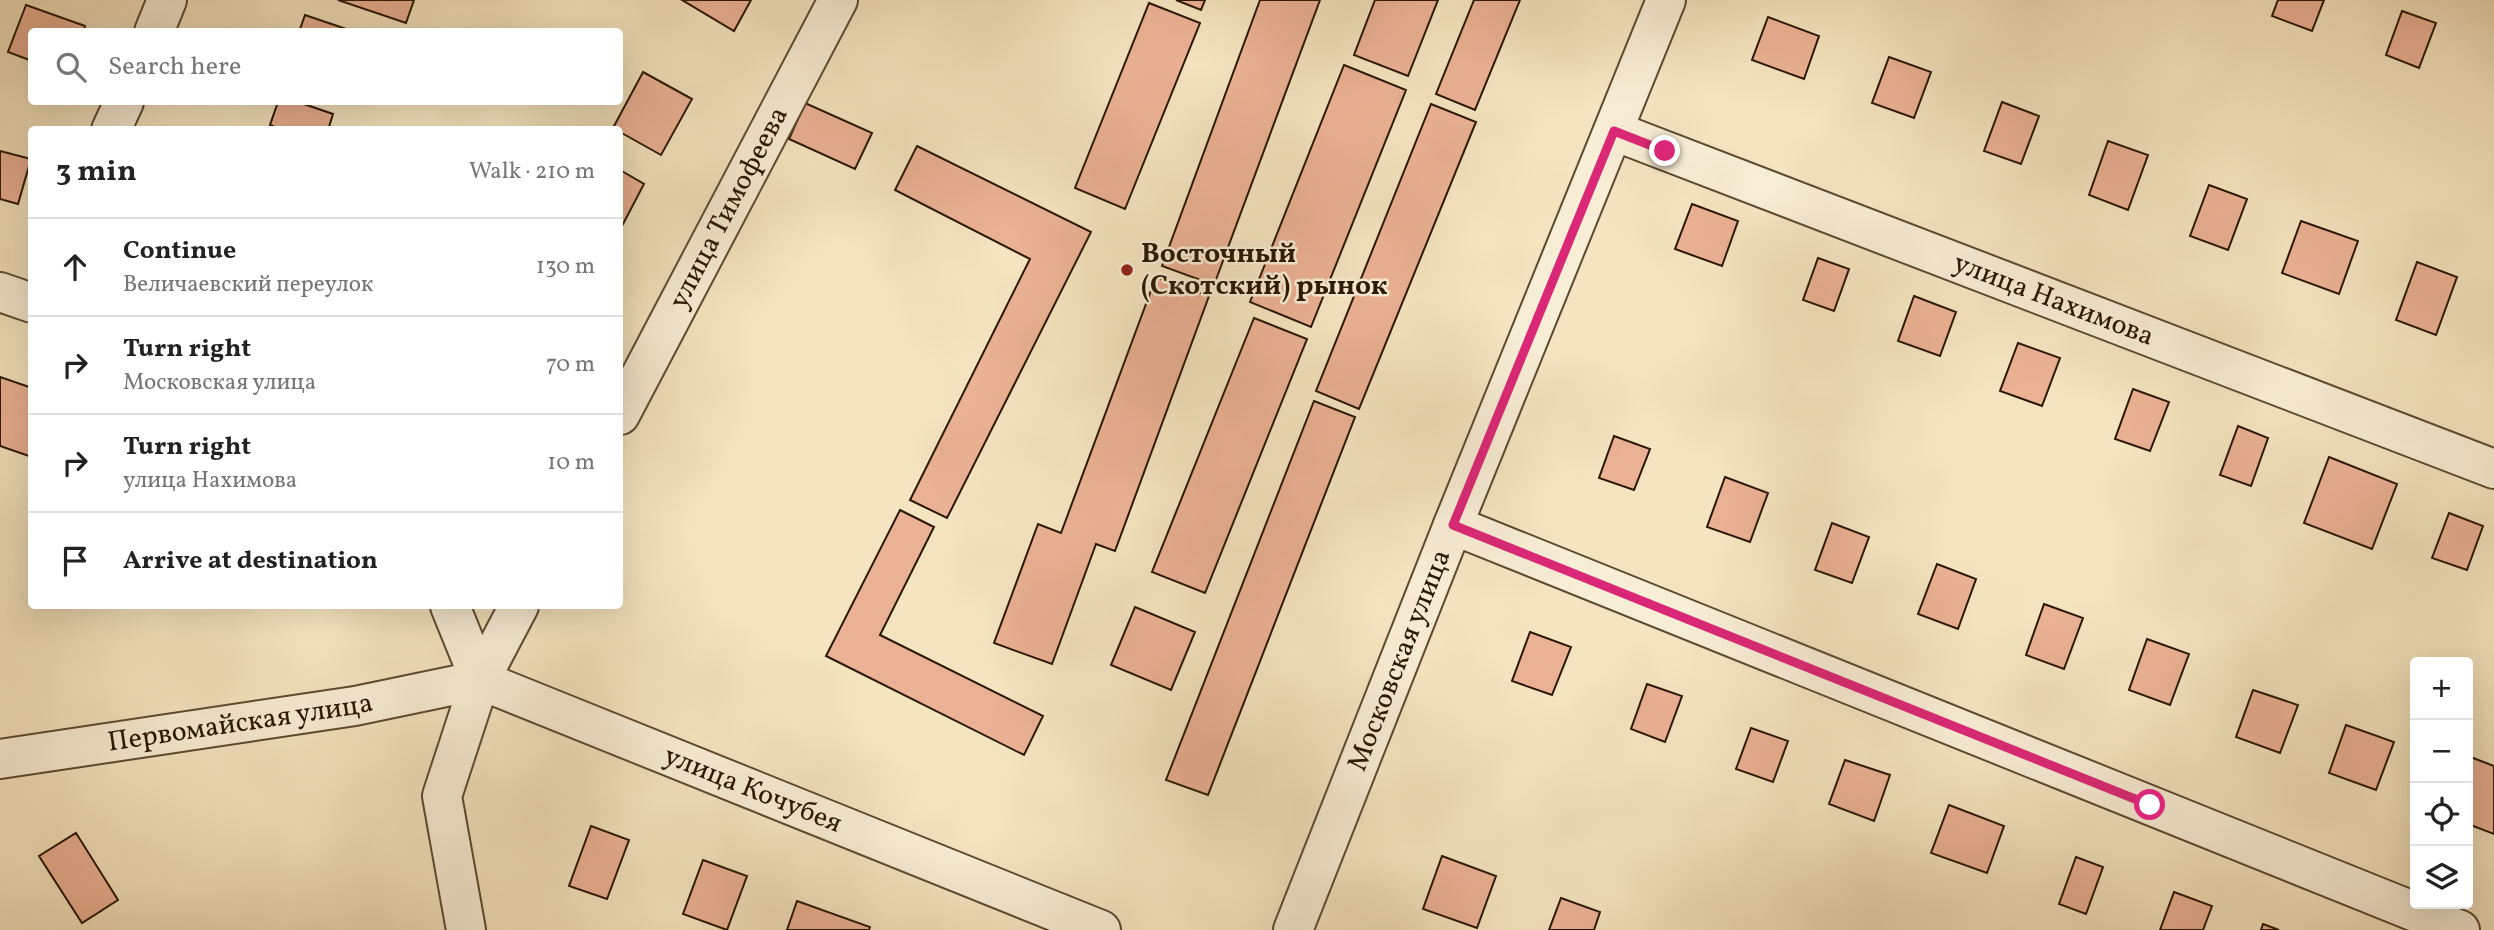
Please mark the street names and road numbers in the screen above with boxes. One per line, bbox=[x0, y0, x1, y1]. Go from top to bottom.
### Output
street label: улица Тимофеева bbox=[660, 100, 798, 316]
street label: улица Нахимова bbox=[1948, 244, 2160, 356]
street label: Московская улица bbox=[1338, 544, 1461, 777]
street label: Первомайская улица bbox=[105, 683, 377, 762]
street label: улица Кочубея bbox=[658, 736, 848, 843]

